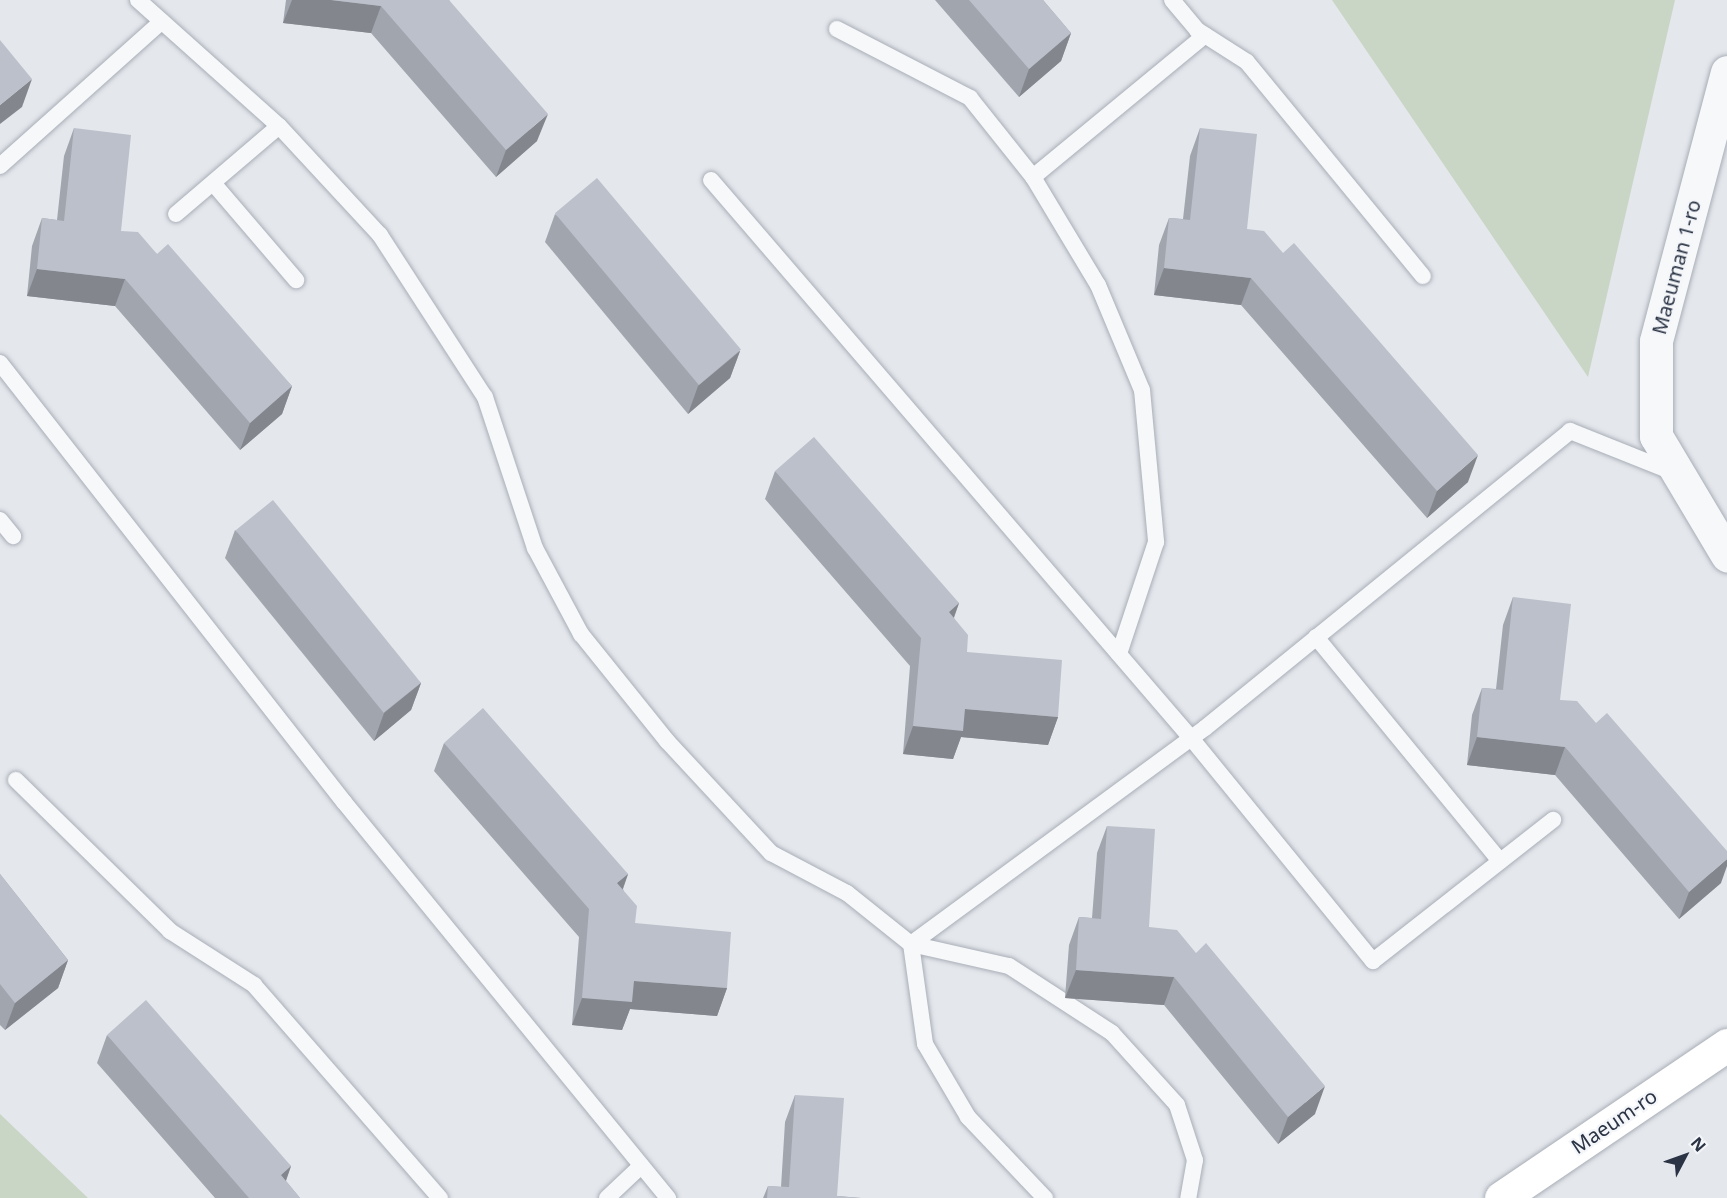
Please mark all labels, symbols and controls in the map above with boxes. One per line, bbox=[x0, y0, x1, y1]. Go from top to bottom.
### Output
street label: Maeuman 1-ro bbox=[1647, 197, 1705, 337]
street label: Maeum-ro bbox=[1567, 1084, 1661, 1158]
north arrow bbox=[1655, 1126, 1715, 1186]
text: N bbox=[1686, 1132, 1711, 1156]

